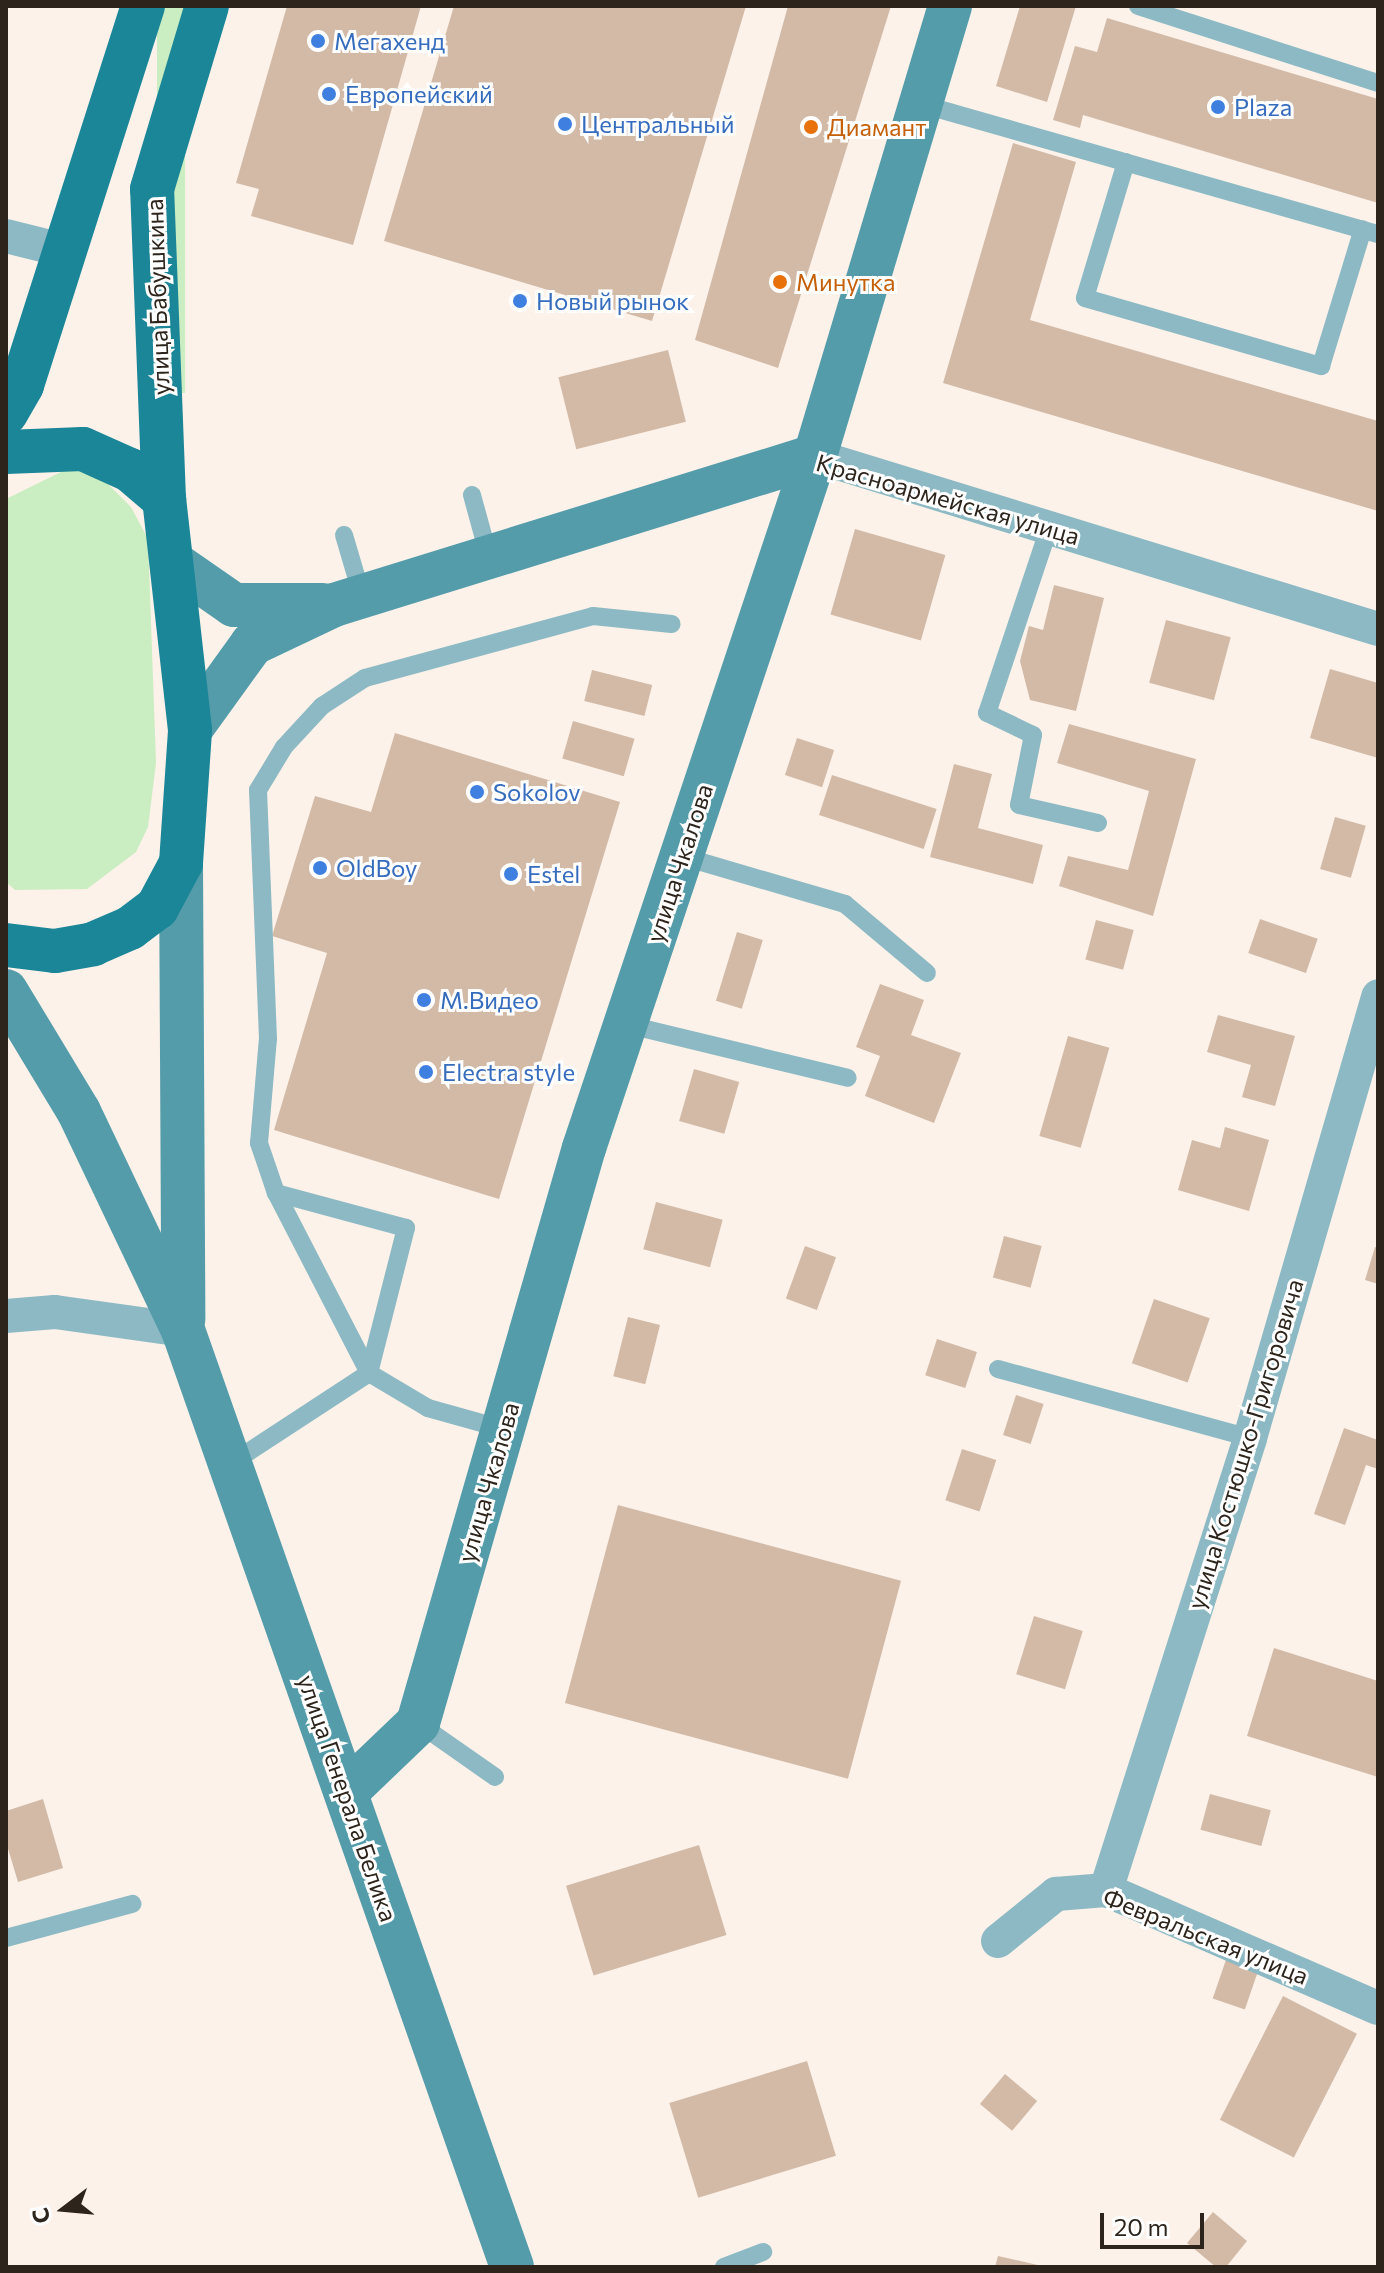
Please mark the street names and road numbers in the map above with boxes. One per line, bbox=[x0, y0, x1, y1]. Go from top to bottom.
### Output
street label: улица Бабушкина bbox=[139, 198, 175, 396]
street label: Красноармейская улица bbox=[813, 448, 1083, 550]
street label: улица Чкалова bbox=[640, 780, 718, 946]
street label: улица Костюшко-Григоровича bbox=[1181, 1276, 1309, 1612]
street label: улица Чкалова bbox=[451, 1399, 525, 1565]
street label: улица Генерала Белика bbox=[292, 1671, 404, 1925]
street label: Февральская улица bbox=[1099, 1882, 1313, 1990]

